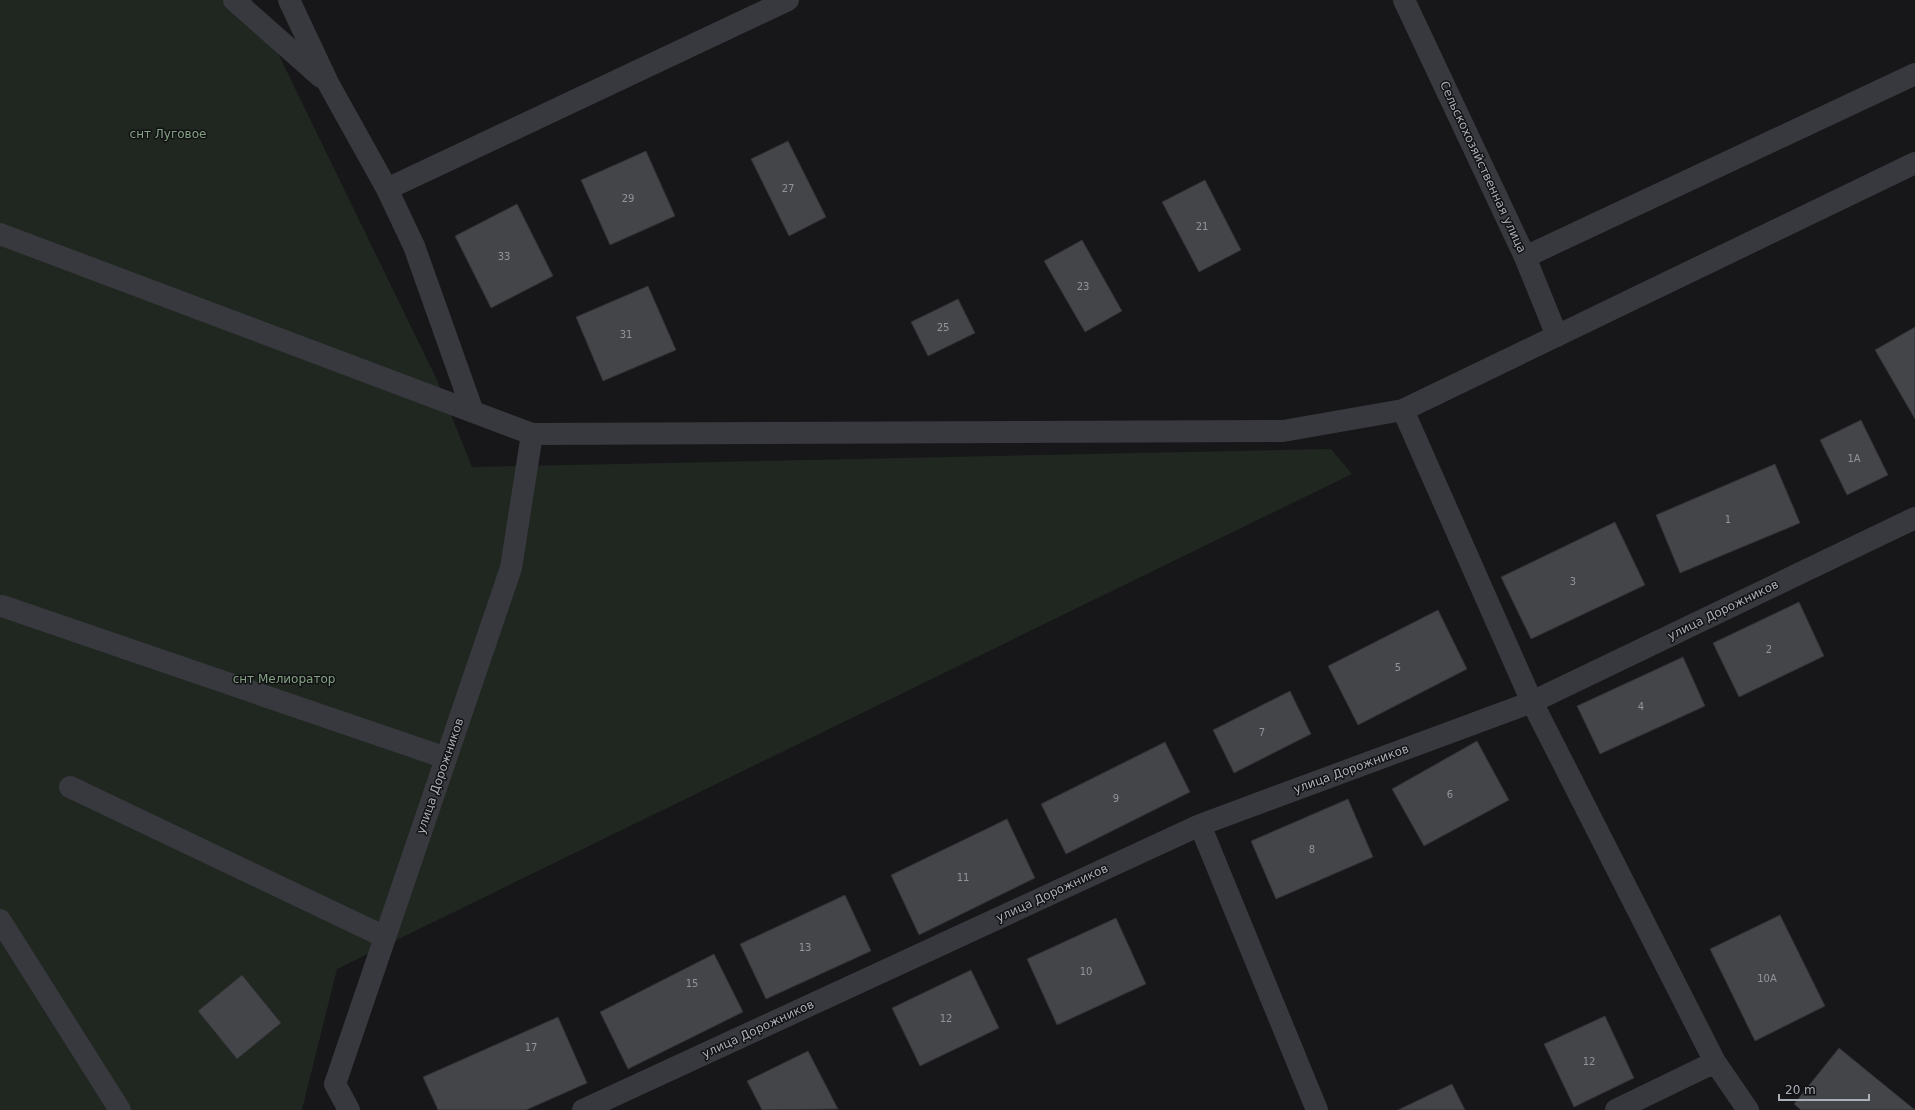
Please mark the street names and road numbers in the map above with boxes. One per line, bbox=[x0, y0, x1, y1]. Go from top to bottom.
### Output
street label: Сельскохозяйственная улица bbox=[1437, 79, 1529, 255]
street label: улица Дорожников bbox=[1665, 577, 1781, 643]
street label: улица Дорожников bbox=[414, 716, 466, 836]
street label: улица Дорожников bbox=[1291, 742, 1411, 796]
street label: улица Дорожников bbox=[994, 861, 1110, 925]
street label: улица Дорожников bbox=[700, 997, 816, 1061]

